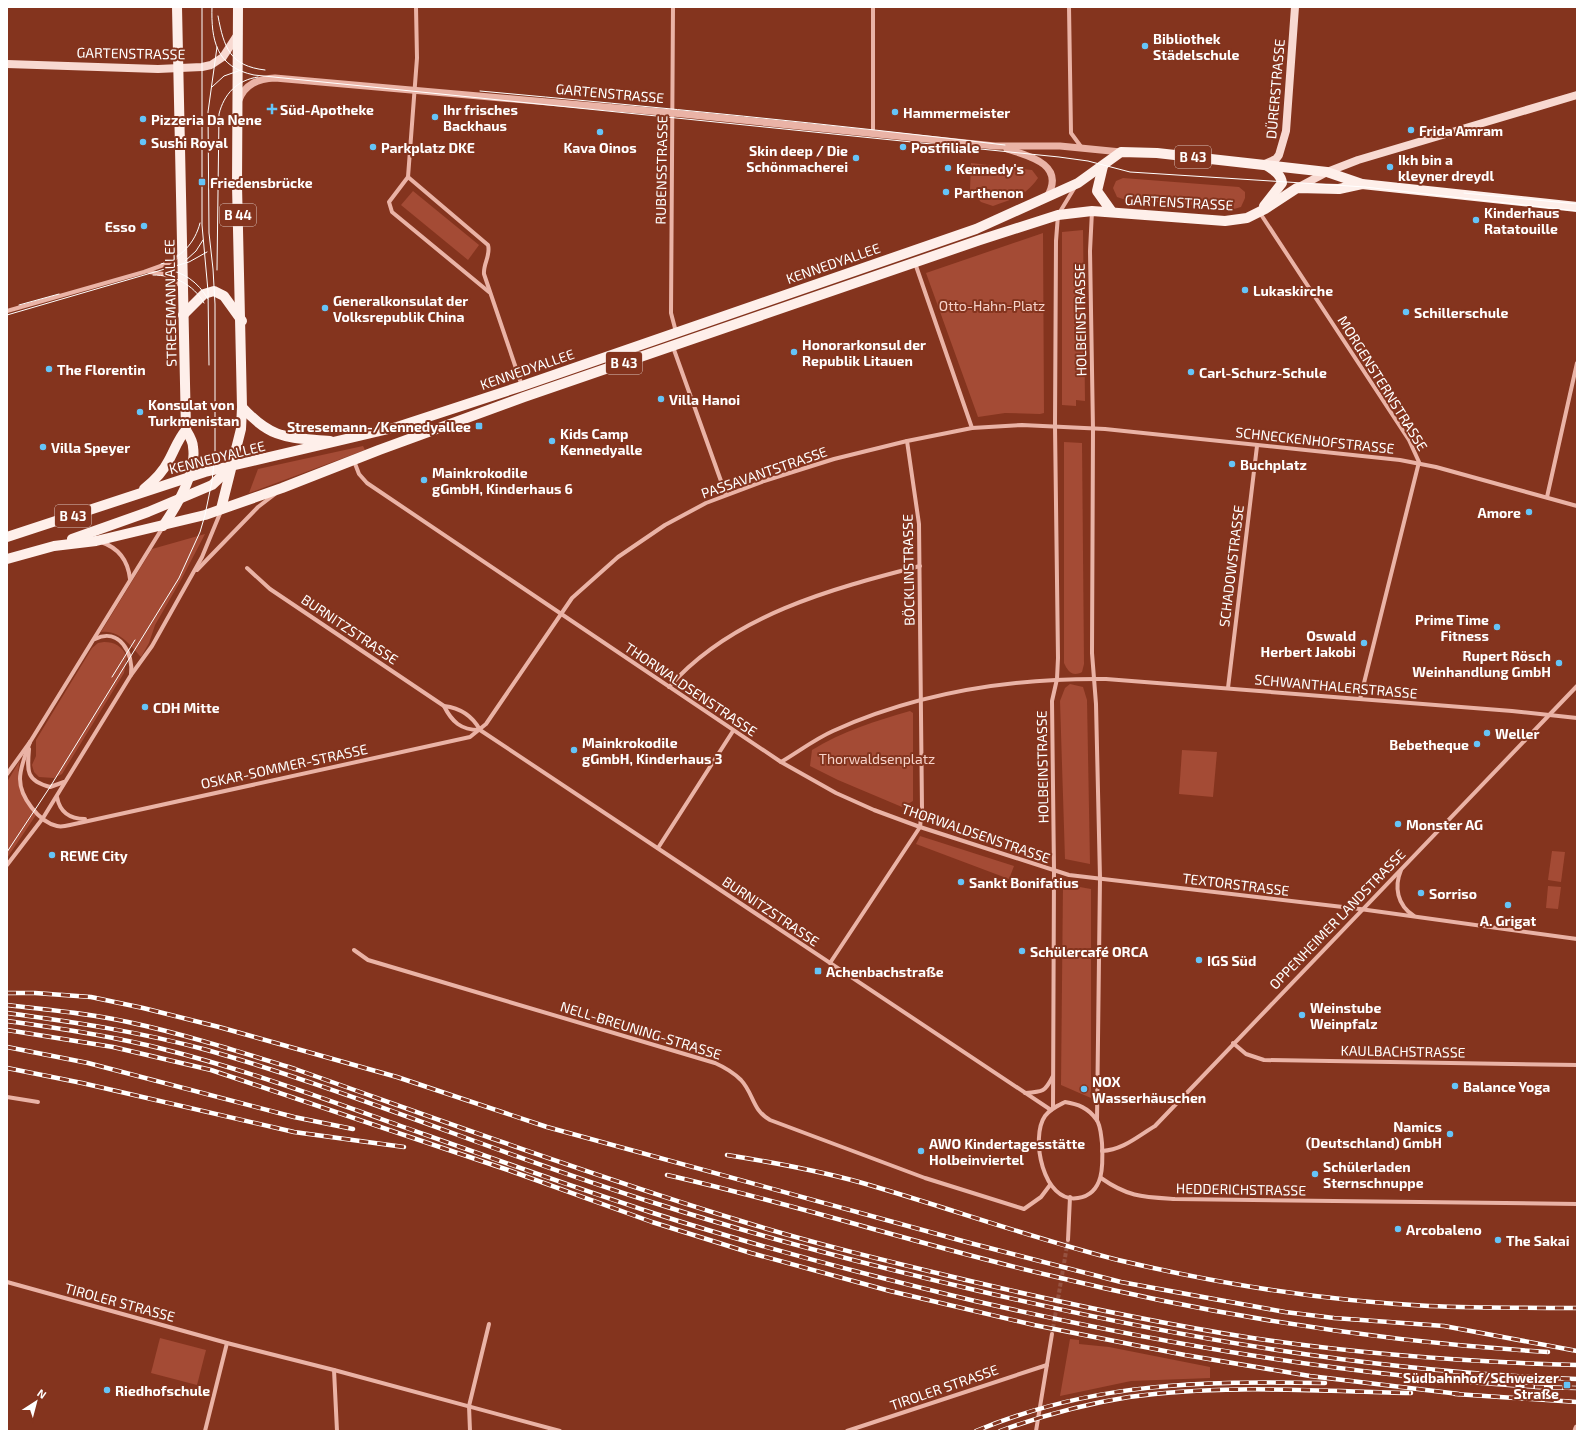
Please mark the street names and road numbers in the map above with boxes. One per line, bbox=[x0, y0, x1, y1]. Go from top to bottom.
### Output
street label: DÜRERSTRASSE bbox=[1262, 38, 1288, 140]
street label: GARTENSTRASSE bbox=[76, 44, 186, 62]
street label: GARTENSTRASSE bbox=[555, 80, 665, 106]
street label: RUBENSSTRASSE bbox=[652, 115, 670, 225]
road number: B 43 bbox=[1175, 146, 1211, 168]
street label: GARTENSTRASSE bbox=[1124, 191, 1234, 213]
road number: B 44 bbox=[220, 204, 256, 226]
street label: STRESEMANNALLEE bbox=[160, 239, 180, 367]
street label: KENNEDYALLEE bbox=[784, 239, 883, 287]
street label: HOLBEINSTRASSE bbox=[1071, 263, 1089, 377]
street label: MORGENSTERNSTRASSE bbox=[1334, 312, 1432, 454]
street label: KENNEDYALLEE bbox=[478, 345, 577, 393]
road number: B 43 bbox=[606, 352, 642, 374]
street label: SCHNECKENHOFSTRASSE bbox=[1235, 423, 1396, 457]
street label: KENNEDYALLEE bbox=[167, 437, 267, 477]
street label: PASSAVANTSTRASSE bbox=[699, 442, 829, 502]
street label: SCHADOWSTRASSE bbox=[1215, 504, 1247, 628]
road number: B 43 bbox=[55, 505, 91, 527]
street label: BÖCKLINSTRASSE bbox=[899, 514, 917, 626]
street label: BURNITZSTRASSE bbox=[298, 590, 402, 668]
street label: THORWALDSENSTRASSE bbox=[622, 638, 761, 740]
street label: SCHWANTHALERSTRASSE bbox=[1254, 670, 1418, 702]
street label: HOLBEINSTRASSE bbox=[1033, 710, 1051, 824]
street label: OSKAR-SOMMER-STRASSE bbox=[199, 740, 369, 792]
street label: THORWALDSENSTRASSE bbox=[899, 800, 1053, 866]
street label: OPPENHEIMER LANDSTRASSE bbox=[1265, 845, 1409, 993]
street label: TEXTORSTRASSE bbox=[1182, 869, 1290, 899]
street label: BURNITZSTRASSE bbox=[719, 872, 823, 950]
street label: NELL-BREUNING-STRASSE bbox=[558, 997, 724, 1063]
street label: KAULBACHSTRASSE bbox=[1340, 1041, 1466, 1061]
street label: HEDDERICHSTRASSE bbox=[1176, 1179, 1306, 1199]
street label: TIROLER STRASSE bbox=[63, 1279, 177, 1325]
street label: TIROLER STRASSE bbox=[888, 1360, 1001, 1414]

